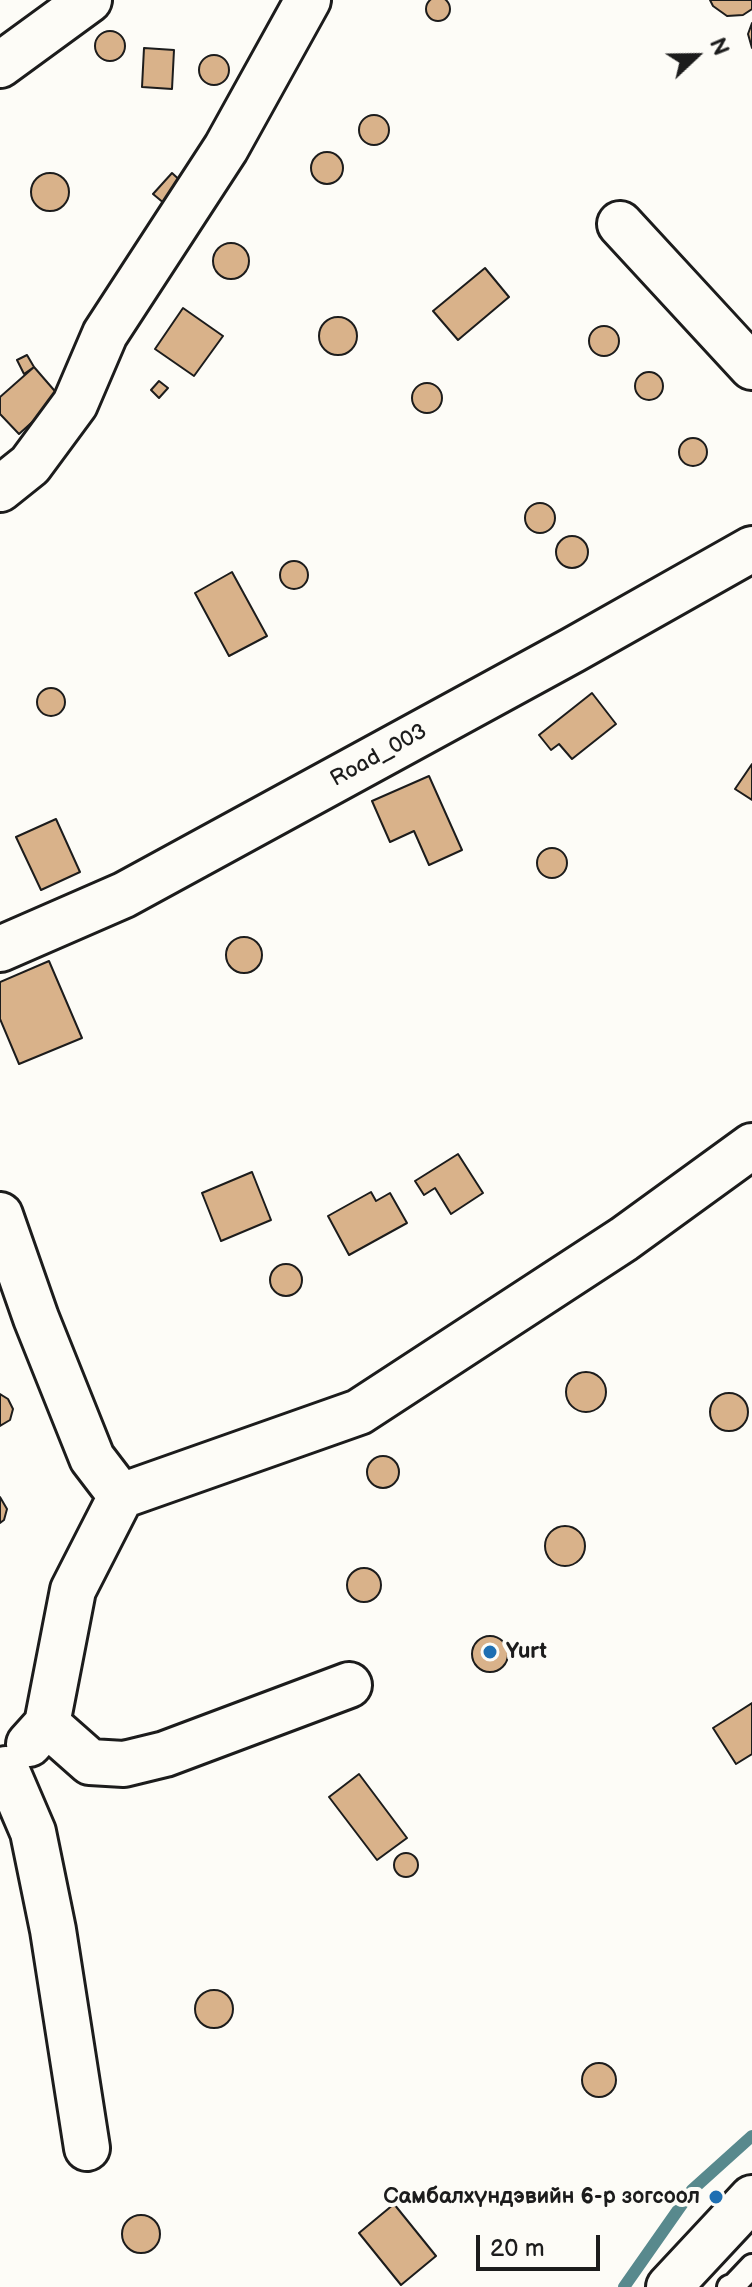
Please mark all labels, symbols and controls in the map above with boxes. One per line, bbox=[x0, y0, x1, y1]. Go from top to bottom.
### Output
north arrow bbox=[656, 16, 736, 96]
text: N bbox=[703, 34, 734, 60]
street label: Road_003 bbox=[326, 719, 432, 793]
place label: Yurt bbox=[506, 1639, 547, 1665]
marker: Yurt bbox=[481, 1643, 499, 1661]
place label: Самбалхүндэвийн 6-р зогсоол bbox=[383, 2184, 700, 2210]
marker: Самбалхүндэвийн 6-р зогсоол bbox=[707, 2188, 725, 2206]
scale bar bbox=[480, 2219, 604, 2269]
text: 20 m bbox=[490, 2234, 545, 2263]

